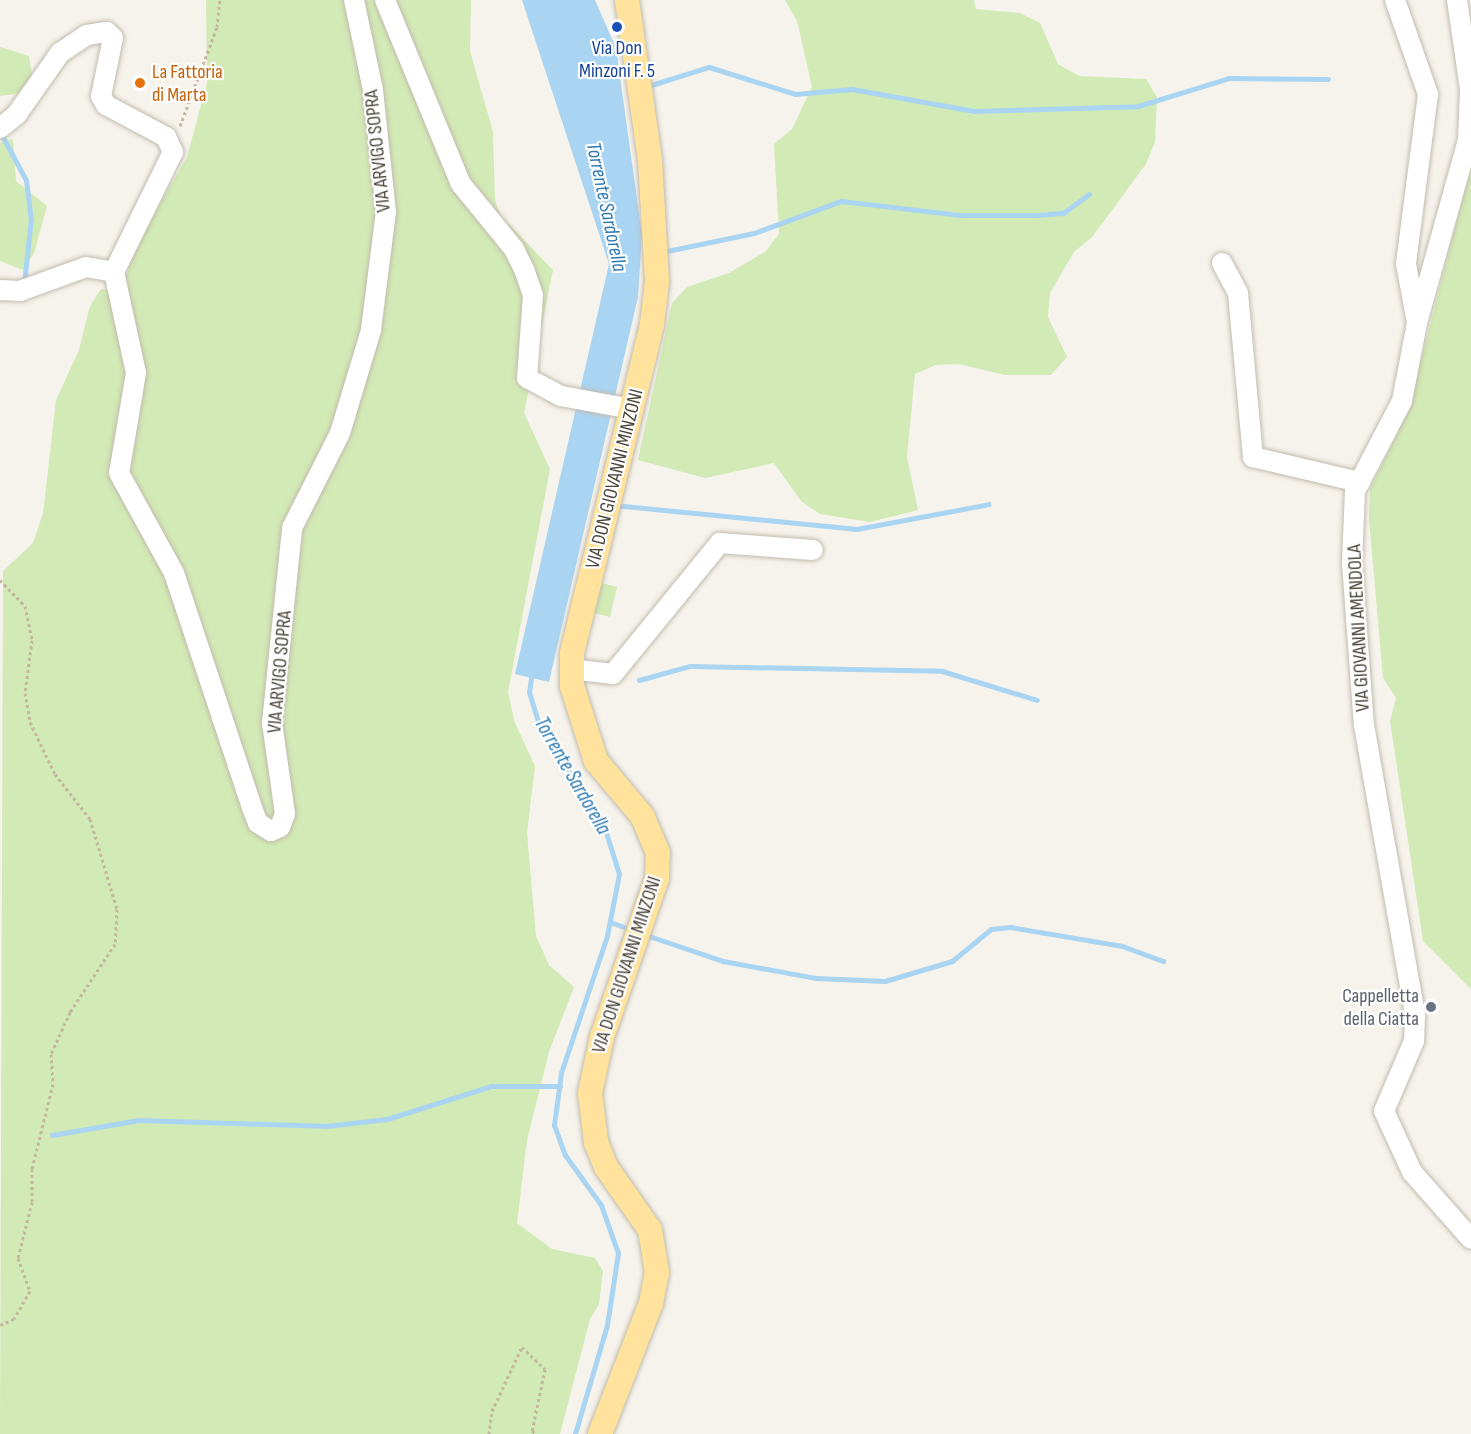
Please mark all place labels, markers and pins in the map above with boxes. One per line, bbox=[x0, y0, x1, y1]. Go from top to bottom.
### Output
marker: Via Don Minzoni F. 5 bbox=[610, 20, 624, 34]
place label: Via Don Minzoni F. 5 bbox=[579, 36, 655, 83]
place label: La Fattoria di Marta bbox=[152, 60, 223, 107]
marker: La Fattoria di Marta bbox=[133, 76, 147, 90]
place label: Cappelletta della Ciatta bbox=[1342, 984, 1419, 1031]
marker: Cappelletta della Ciatta bbox=[1424, 1000, 1438, 1014]

